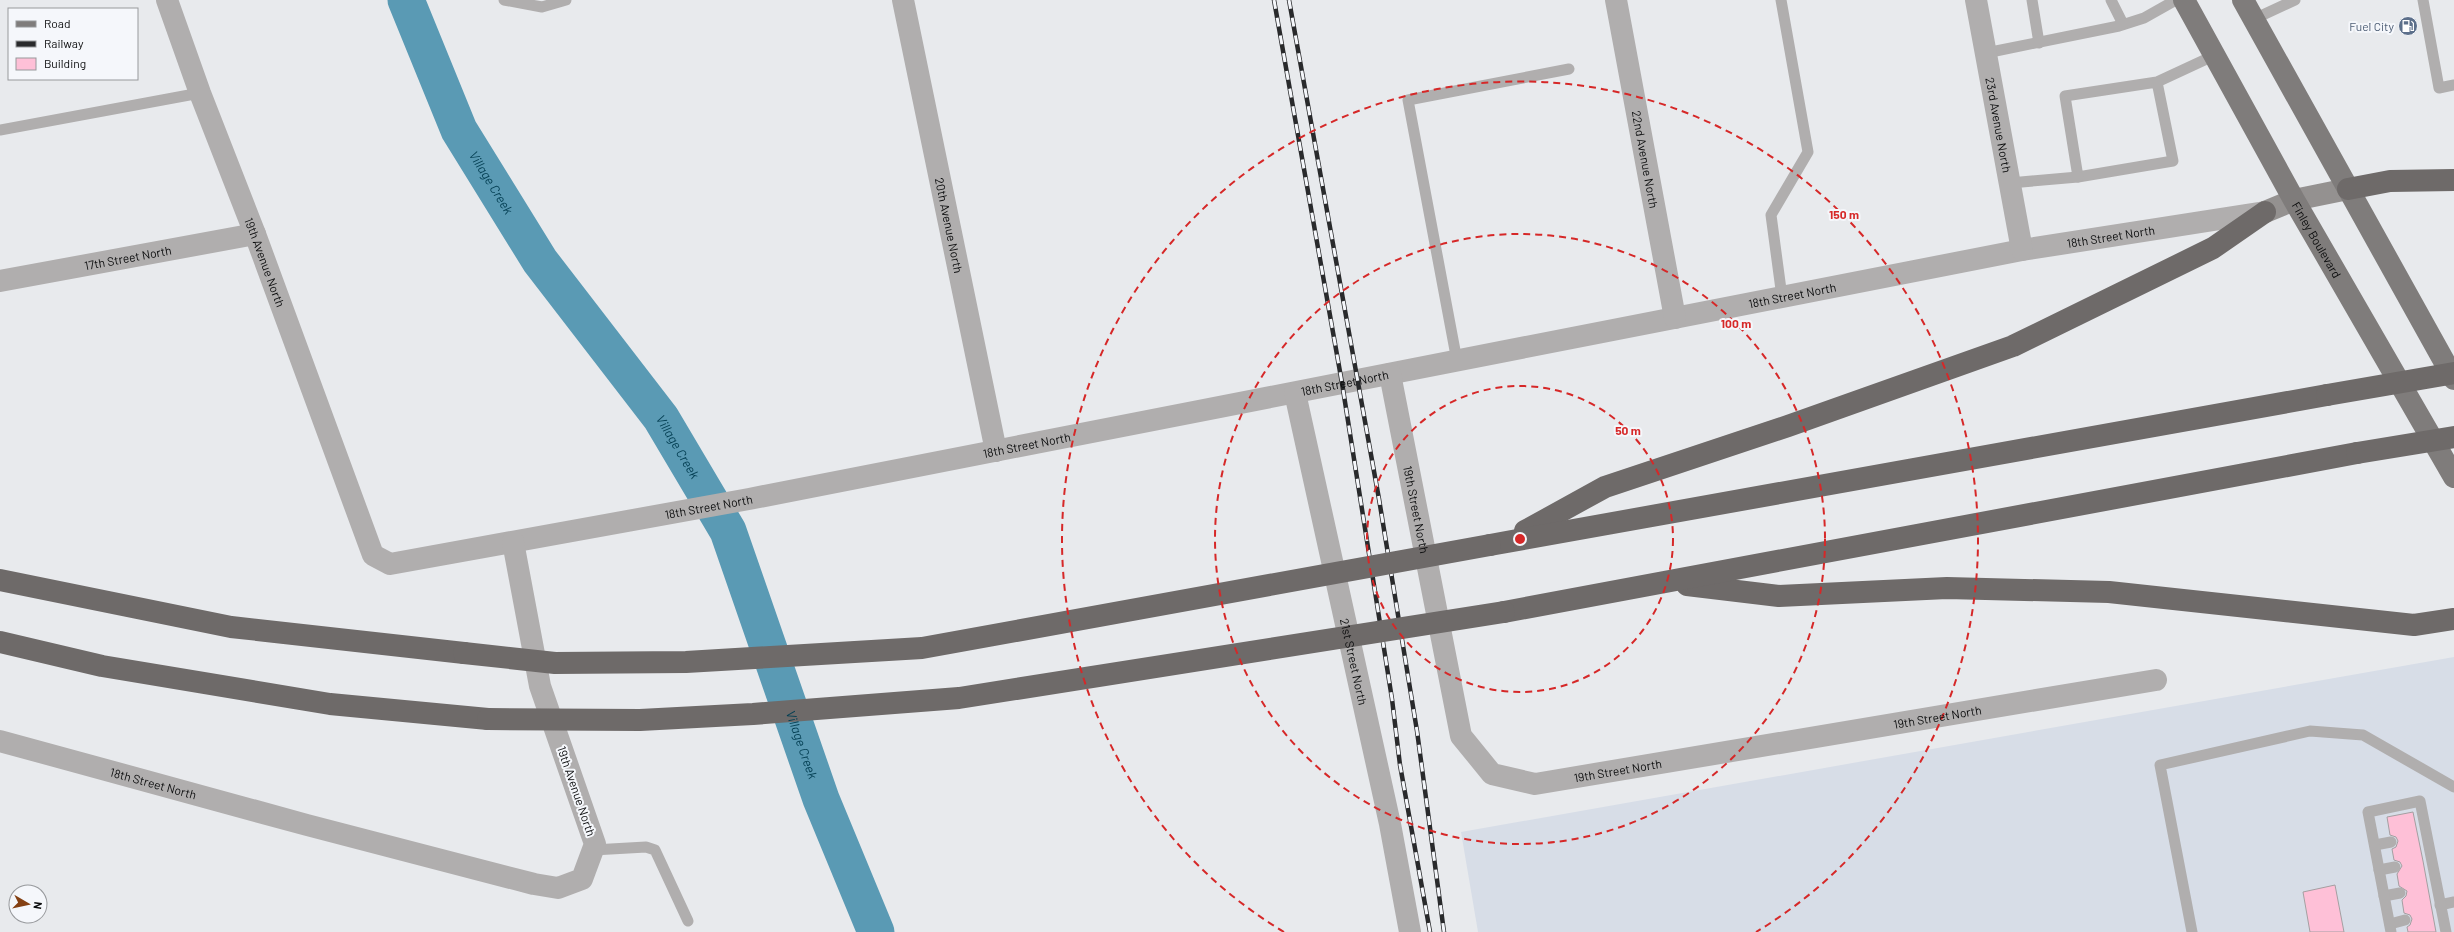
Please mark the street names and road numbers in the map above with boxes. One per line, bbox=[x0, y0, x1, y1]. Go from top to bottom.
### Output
street label: 23rd Avenue North bbox=[1983, 76, 2015, 174]
street label: 22nd Avenue North bbox=[1630, 109, 1661, 209]
street label: 20th Avenue North bbox=[933, 176, 966, 274]
street label: Finley Boulevard bbox=[2289, 199, 2344, 280]
street label: 19th Avenue North bbox=[242, 215, 288, 309]
street label: 18th Street North bbox=[2066, 222, 2156, 250]
street label: 17th Street North bbox=[83, 243, 173, 272]
street label: 18th Street North bbox=[1747, 280, 1837, 310]
street label: 18th Street North bbox=[1300, 367, 1390, 398]
street label: 18th Street North bbox=[982, 429, 1072, 460]
street label: 19th Street North bbox=[1401, 464, 1432, 554]
street label: 18th Street North bbox=[664, 491, 754, 521]
street label: 21st Street North bbox=[1338, 617, 1371, 706]
street label: 19th Street North bbox=[1892, 702, 1982, 731]
street label: 19th Avenue North bbox=[555, 744, 599, 838]
street label: 19th Street North bbox=[1573, 756, 1663, 784]
street label: 18th Street North bbox=[109, 764, 198, 801]

